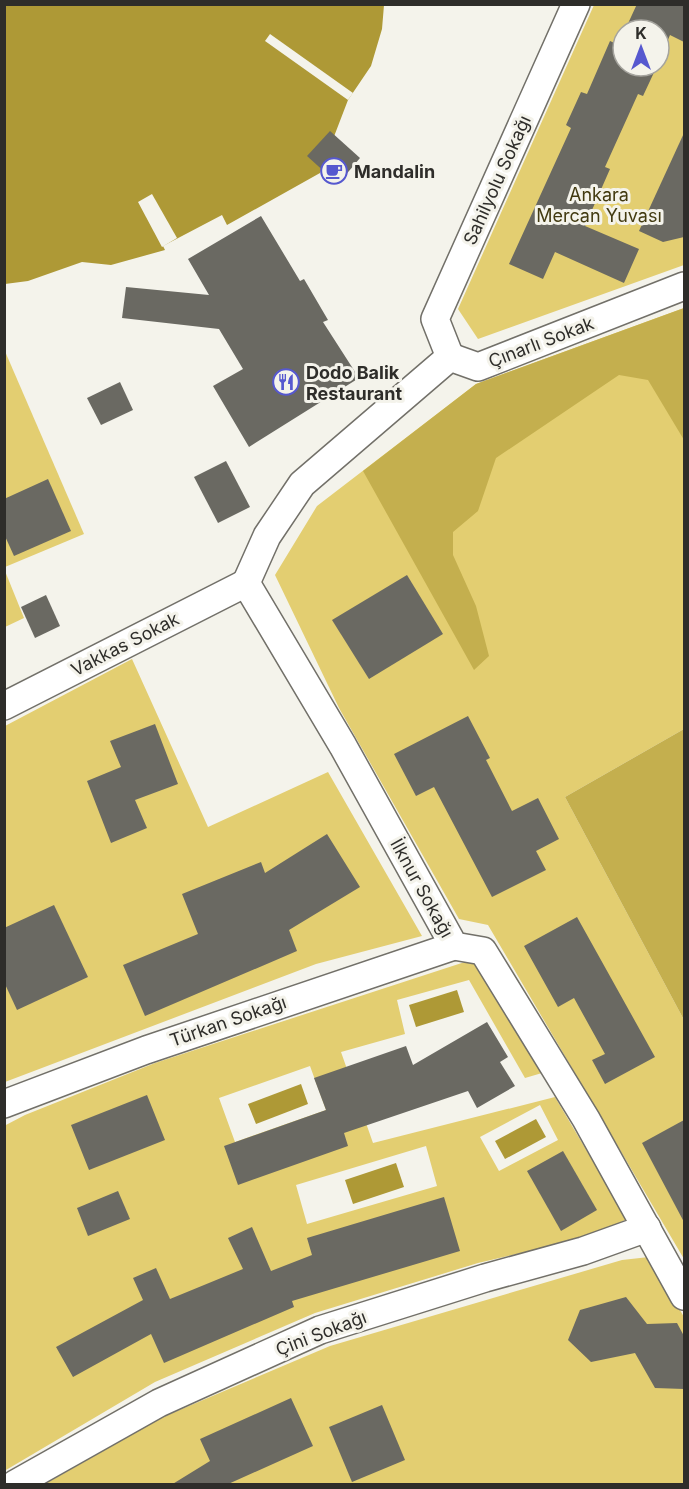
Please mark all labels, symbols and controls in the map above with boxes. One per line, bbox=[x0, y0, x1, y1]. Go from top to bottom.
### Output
north arrow bbox=[611, 18, 671, 78]
text: K bbox=[635, 23, 647, 43]
street label: Sahilyolu Sokağı bbox=[459, 112, 535, 248]
cafe icon: Mandalin bbox=[319, 156, 349, 186]
place label: Mandalin bbox=[354, 161, 435, 182]
park label: Ankara Mercan Yuvası bbox=[536, 184, 662, 226]
street label: Çınarlı Sokak bbox=[485, 312, 597, 372]
place label: Dodo Balik Restaurant bbox=[306, 362, 402, 404]
restaurant icon: Dodo Balik Restaurant bbox=[271, 367, 301, 397]
street label: Vakkas Sokak bbox=[68, 608, 183, 680]
street label: İlknur Sokağı bbox=[386, 834, 459, 941]
street label: Türkan Sokağı bbox=[167, 991, 289, 1051]
street label: Çini Sokağı bbox=[273, 1306, 369, 1360]

